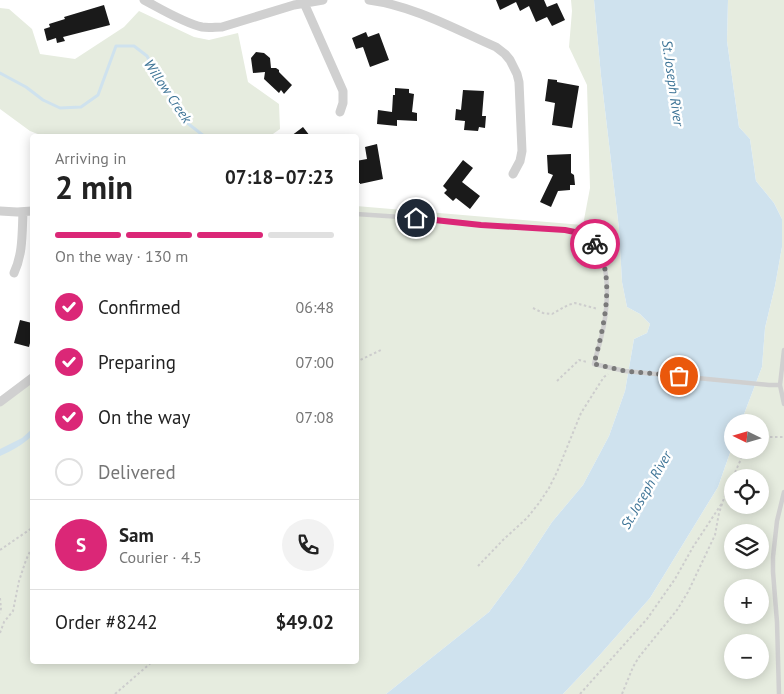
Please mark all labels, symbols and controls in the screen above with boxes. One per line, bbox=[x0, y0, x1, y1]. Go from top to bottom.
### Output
water label: St. Joseph River bbox=[658, 39, 688, 129]
water label: Willow Creek bbox=[140, 56, 196, 127]
text: Arriving in bbox=[55, 148, 126, 168]
text: 07:18–07:23 bbox=[225, 165, 334, 189]
text: 2 min bbox=[55, 166, 133, 208]
pin bbox=[395, 197, 437, 239]
icon: home bbox=[402, 204, 430, 232]
courier bbox=[570, 219, 620, 269]
icon: bike bbox=[581, 230, 609, 258]
text: On the way · 130 m bbox=[55, 246, 188, 266]
icon: check bbox=[55, 293, 83, 321]
text: Confirmed bbox=[98, 295, 181, 319]
text: 06:48 bbox=[296, 297, 334, 317]
icon: check bbox=[55, 348, 83, 376]
text: Preparing bbox=[98, 350, 176, 374]
text: 07:00 bbox=[296, 352, 334, 372]
pin bbox=[658, 355, 700, 397]
icon: bag bbox=[665, 362, 693, 390]
icon: check bbox=[55, 403, 83, 431]
text: On the way bbox=[98, 405, 190, 429]
text: 07:08 bbox=[296, 407, 334, 427]
north arrow bbox=[724, 414, 769, 459]
map controls bbox=[724, 414, 769, 679]
water label: St. Joseph River bbox=[617, 447, 676, 532]
text: Delivered bbox=[98, 460, 176, 484]
button: locate bbox=[724, 469, 769, 514]
button: phone bbox=[282, 519, 334, 571]
text: Sam bbox=[119, 523, 154, 547]
button: layers bbox=[724, 524, 769, 569]
text: S bbox=[76, 533, 86, 557]
text: Courier · 4.5 bbox=[119, 547, 202, 567]
button: + bbox=[724, 579, 769, 624]
text: Order #8242 bbox=[55, 610, 158, 634]
text: $49.02 bbox=[275, 610, 334, 634]
button: − bbox=[724, 634, 769, 679]

